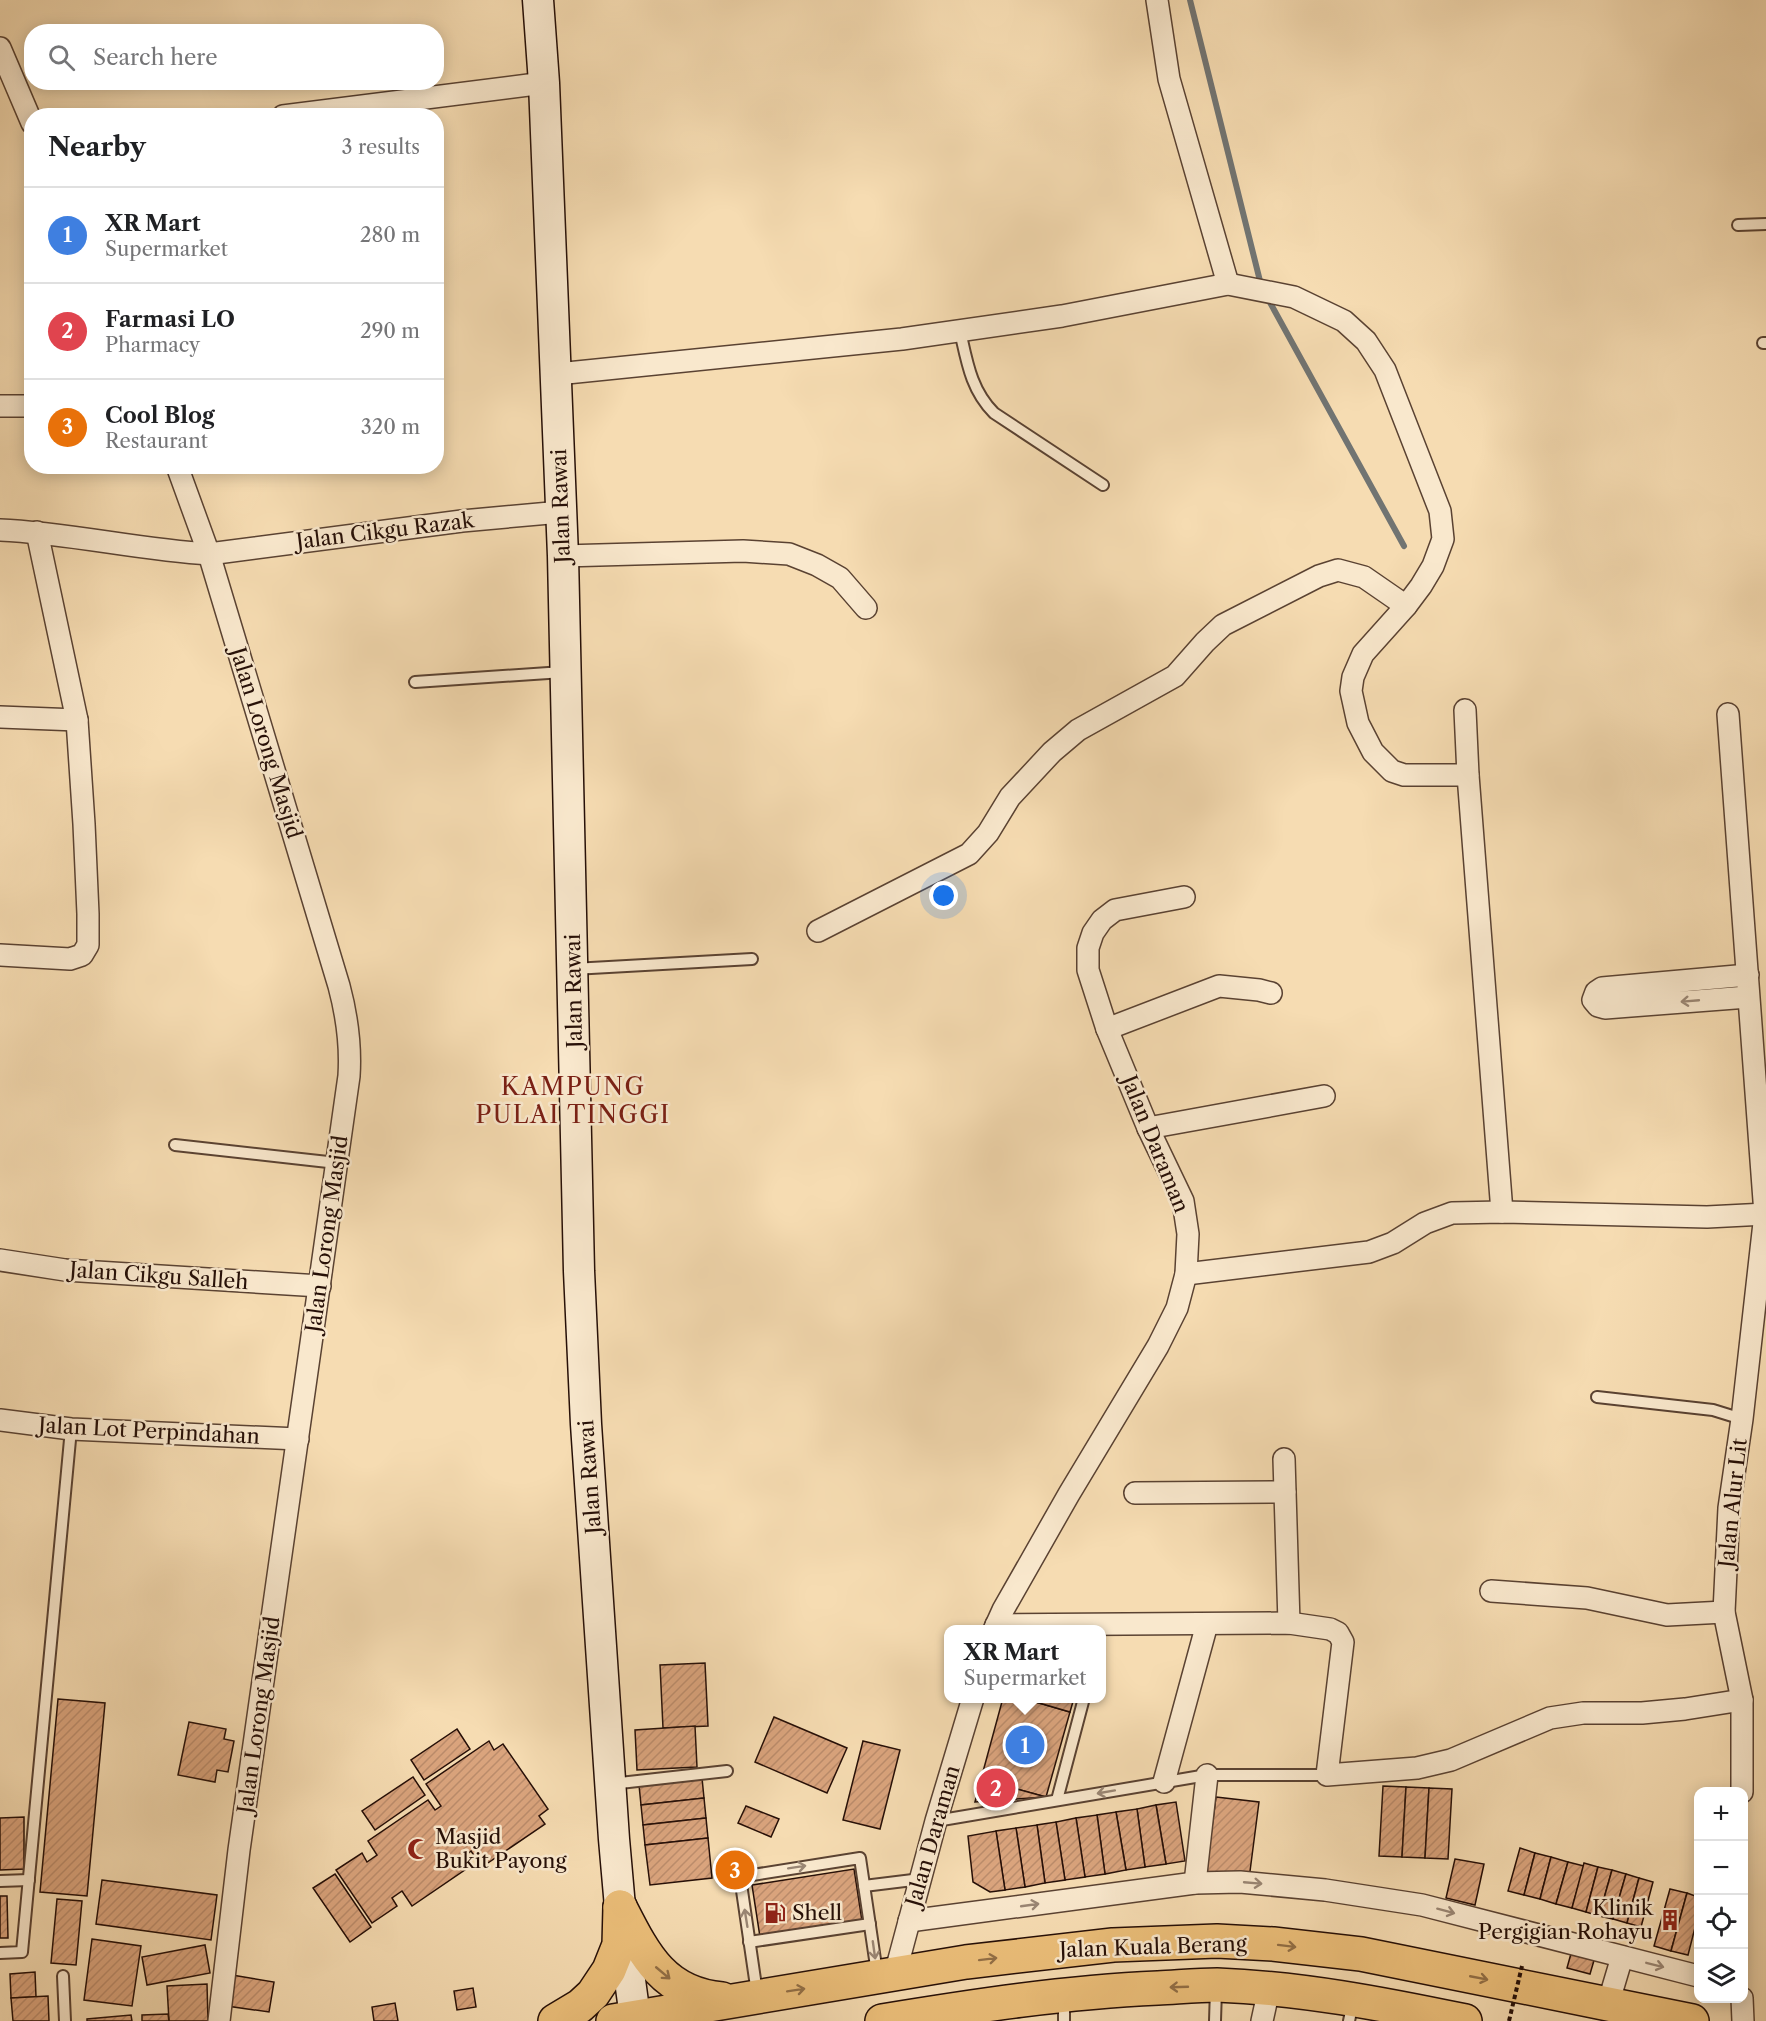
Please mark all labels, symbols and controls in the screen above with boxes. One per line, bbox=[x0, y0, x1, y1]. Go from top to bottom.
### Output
search box bbox=[24, 24, 444, 90]
icon: search bbox=[45, 41, 78, 74]
text: Search here bbox=[93, 44, 218, 71]
text: Nearby bbox=[48, 131, 146, 163]
text: 3 results bbox=[342, 135, 420, 159]
text: XR Mart bbox=[105, 210, 201, 237]
text: 1 bbox=[63, 223, 72, 247]
text: 280 m bbox=[360, 223, 420, 247]
text: Supermarket bbox=[105, 237, 228, 261]
text: Farmasi LO bbox=[105, 306, 235, 333]
text: 2 bbox=[62, 319, 73, 343]
text: 290 m bbox=[360, 319, 420, 343]
text: Pharmacy bbox=[105, 333, 200, 357]
text: Cool Blog bbox=[105, 402, 215, 429]
text: 3 bbox=[62, 415, 73, 439]
text: 320 m bbox=[361, 415, 420, 439]
text: Restaurant bbox=[105, 429, 208, 453]
street label: Jalan Rawai bbox=[546, 448, 575, 567]
street label: Jalan Cikgu Razak bbox=[292, 507, 476, 554]
street label: Jalan Lorong Masjid bbox=[225, 641, 308, 842]
your location bbox=[929, 881, 958, 910]
street label: Jalan Rawai bbox=[560, 934, 587, 1051]
one-way arrow bbox=[1681, 996, 1700, 1007]
street label: Jalan Daraman bbox=[1115, 1069, 1194, 1216]
district label: KAMPUNG PULAI TINGGI bbox=[475, 1072, 671, 1129]
street label: Jalan Lorong Masjid bbox=[300, 1134, 353, 1337]
street label: Jalan Cikgu Salleh bbox=[66, 1257, 249, 1294]
street label: Jalan Lot Perpindahan bbox=[35, 1412, 260, 1449]
street label: Jalan Rawai bbox=[573, 1419, 606, 1538]
street label: Jalan Alur Lit bbox=[1713, 1437, 1752, 1572]
street label: Jalan Lorong Masjid bbox=[232, 1615, 285, 1818]
popup bbox=[944, 1625, 1106, 1703]
text: XR Mart bbox=[964, 1639, 1059, 1666]
text: Supermarket bbox=[964, 1666, 1086, 1690]
pin: 1 bbox=[1006, 1722, 1044, 1768]
street label: Jalan Daraman bbox=[900, 1762, 965, 1912]
pin: 2 bbox=[976, 1766, 1016, 1810]
one-way arrow bbox=[1097, 1786, 1117, 1797]
map controls bbox=[1694, 1787, 1748, 2003]
button: + bbox=[1694, 1787, 1748, 1841]
place label: Masjid Bukit Payong bbox=[435, 1824, 567, 1873]
mosque icon: Masjid Bukit Payong bbox=[406, 1837, 430, 1861]
button: − bbox=[1694, 1841, 1748, 1895]
pin: 3 bbox=[716, 1848, 754, 1892]
one-way arrow bbox=[787, 1862, 807, 1873]
one-way arrow bbox=[1242, 1878, 1262, 1889]
place label: Klinik Pergigian Rohayu bbox=[1478, 1895, 1654, 1944]
button: locate bbox=[1694, 1895, 1748, 1949]
place label: Shell bbox=[792, 1900, 842, 1925]
one-way arrow bbox=[1019, 1900, 1039, 1911]
fuel station icon: Shell bbox=[763, 1901, 787, 1925]
one-way arrow bbox=[1436, 1906, 1455, 1917]
one-way arrow bbox=[740, 1908, 751, 1928]
building icon: Klinik Pergigian Rohayu bbox=[1658, 1908, 1682, 1932]
street label: Jalan Kuala Berang bbox=[1056, 1931, 1248, 1962]
one-way arrow bbox=[868, 1940, 879, 1959]
one-way arrow bbox=[1277, 1940, 1297, 1951]
button: layers bbox=[1694, 1949, 1748, 2003]
one-way arrow bbox=[978, 1953, 998, 1964]
one-way arrow bbox=[1645, 1960, 1664, 1972]
one-way arrow bbox=[655, 1967, 671, 1980]
one-way arrow bbox=[1469, 1973, 1489, 1984]
one-way arrow bbox=[1169, 1981, 1189, 1992]
one-way arrow bbox=[786, 1984, 805, 1995]

